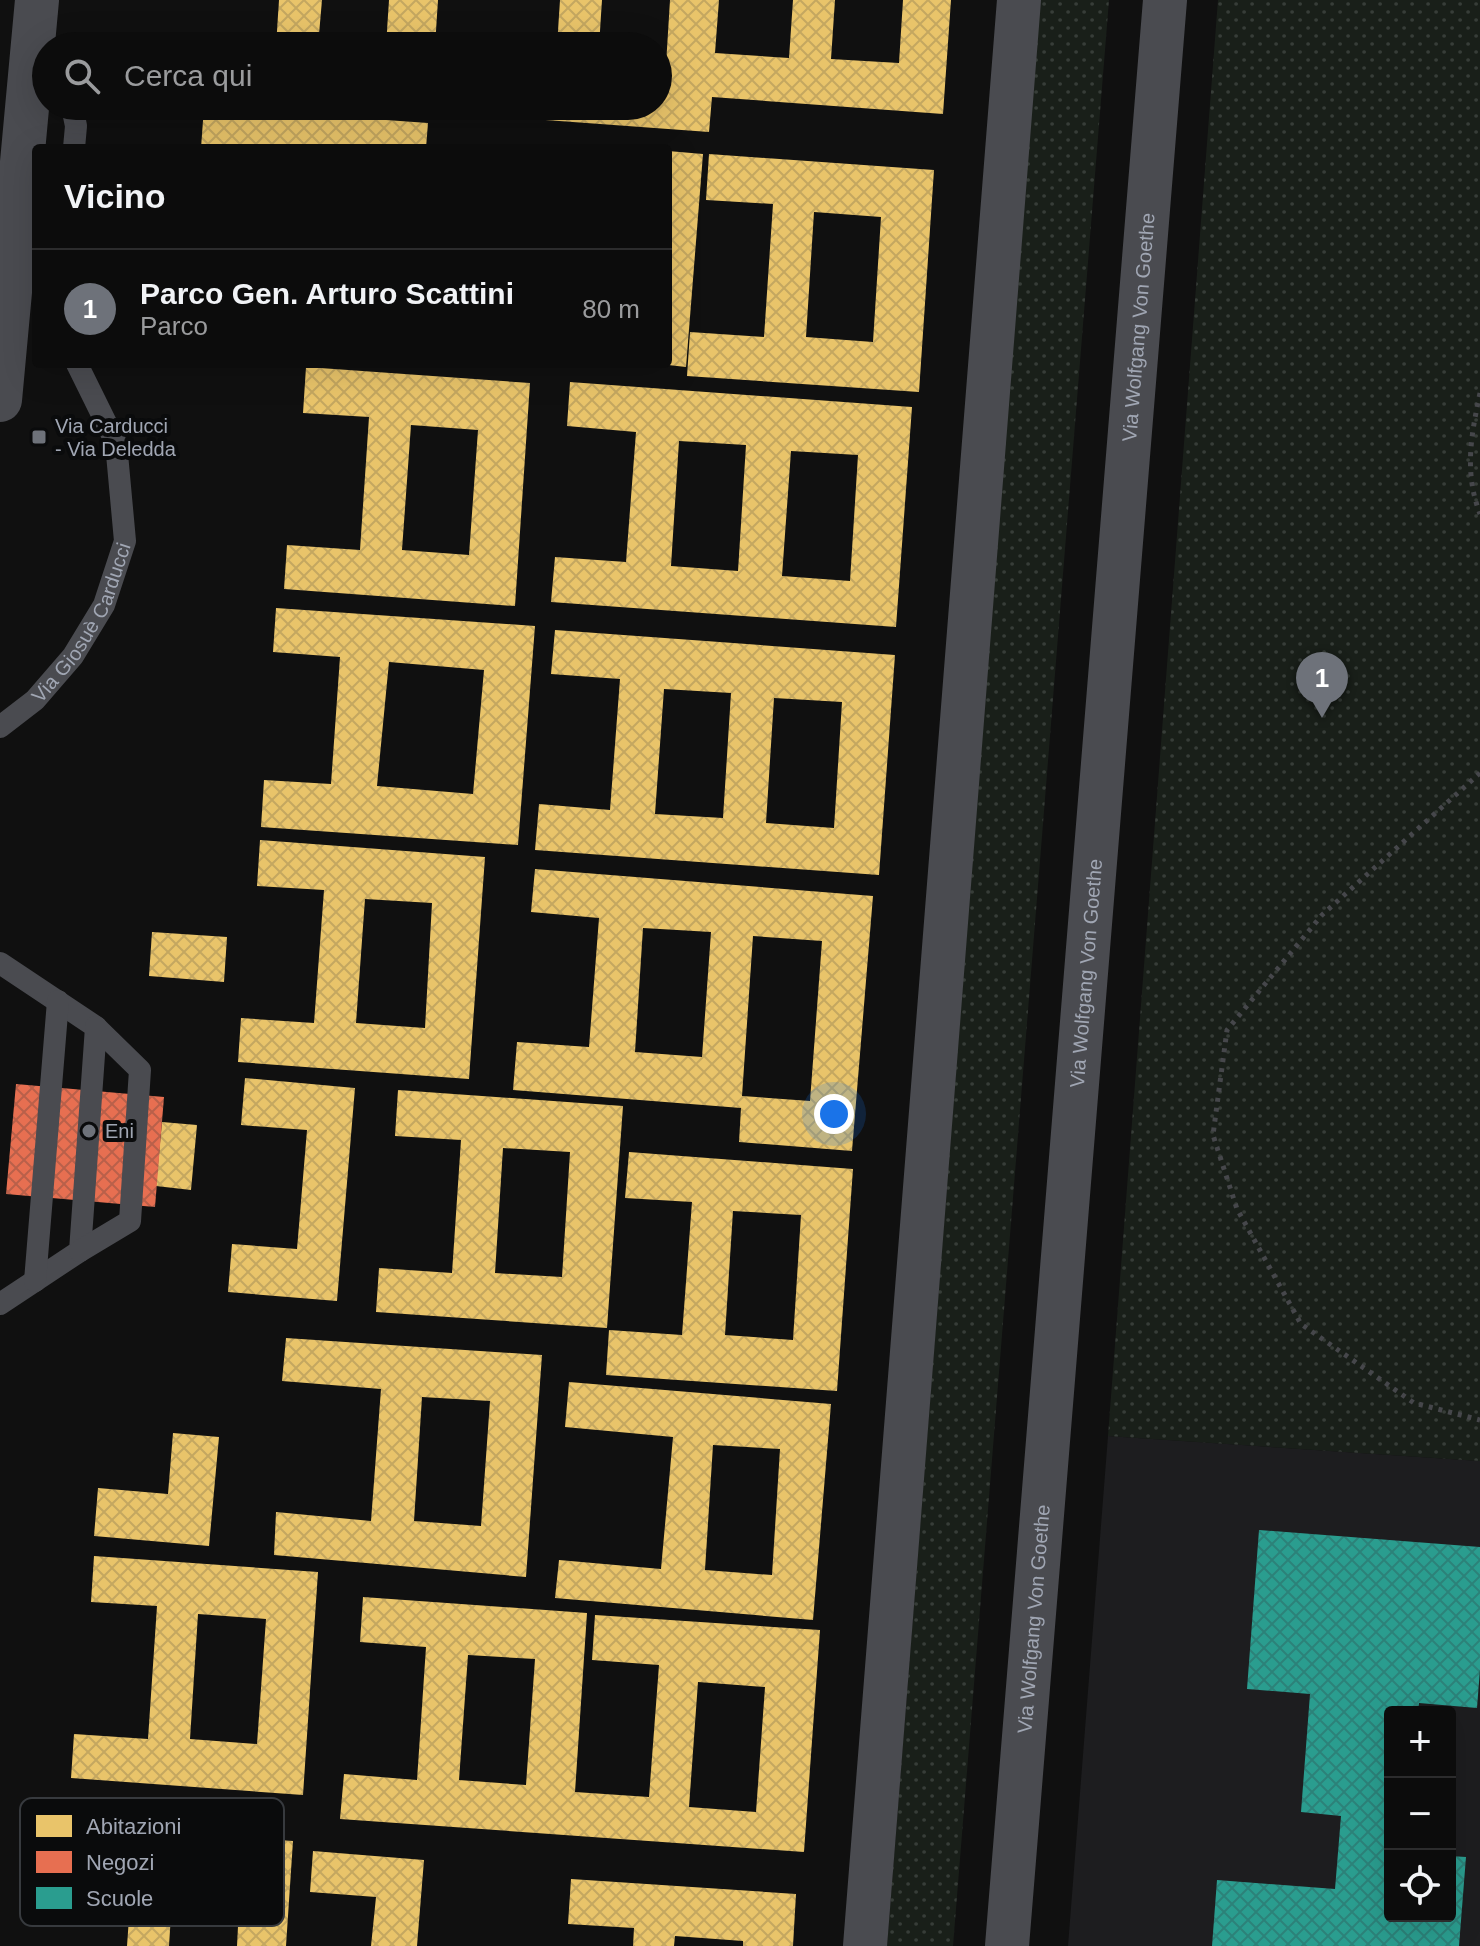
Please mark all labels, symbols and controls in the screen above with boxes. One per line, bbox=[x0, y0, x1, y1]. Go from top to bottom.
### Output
search box bbox=[32, 32, 672, 120]
icon: search bbox=[60, 54, 104, 98]
text: Cerca qui bbox=[124, 59, 252, 92]
text: Vicino bbox=[64, 177, 165, 215]
street label: Via Wolfgang Von Goethe bbox=[1118, 212, 1159, 443]
text: Parco Gen. Arturo Scattini bbox=[140, 277, 514, 310]
text: 1 bbox=[83, 294, 97, 324]
text: 80 m bbox=[582, 294, 640, 324]
text: Parco bbox=[140, 311, 208, 341]
place label: Via Carducci - Via Deledda bbox=[55, 415, 177, 460]
marker: Via Carducci - Via Deledda bbox=[30, 428, 48, 446]
street label: Via Giosuè Carducci bbox=[27, 540, 135, 707]
pin: 1 bbox=[1296, 652, 1348, 718]
street label: Via Wolfgang Von Goethe bbox=[1066, 858, 1106, 1088]
your location bbox=[814, 1094, 854, 1134]
place label: Eni bbox=[105, 1120, 134, 1142]
marker: Eni bbox=[80, 1122, 98, 1140]
street label: Via Wolfgang Von Goethe bbox=[1013, 1504, 1054, 1734]
map controls bbox=[1384, 1706, 1456, 1922]
button: + bbox=[1384, 1706, 1456, 1778]
button: − bbox=[1384, 1778, 1456, 1850]
legend bbox=[20, 1798, 284, 1926]
text: Abitazioni bbox=[86, 1814, 181, 1839]
text: Negozi bbox=[86, 1850, 154, 1875]
button: locate bbox=[1384, 1850, 1456, 1922]
text: Scuole bbox=[86, 1886, 153, 1911]

